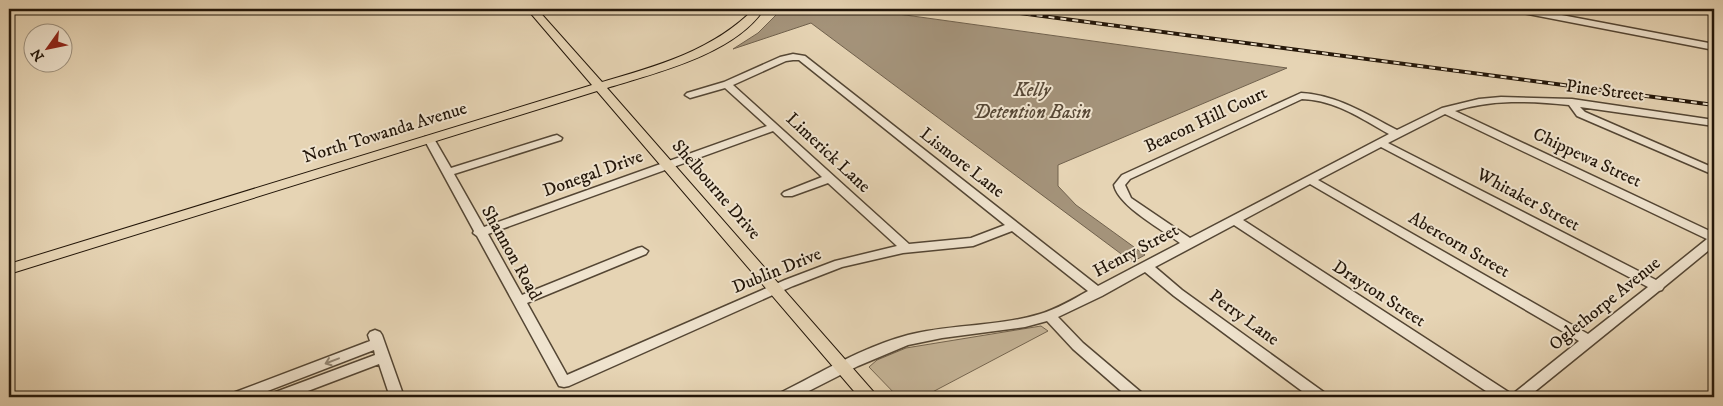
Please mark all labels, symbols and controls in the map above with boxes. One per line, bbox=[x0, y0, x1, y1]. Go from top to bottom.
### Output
north arrow bbox=[22, 22, 72, 72]
text: N bbox=[27, 44, 49, 64]
street label: Pine Street bbox=[1565, 75, 1645, 107]
water label: Kelly Detention Basin bbox=[973, 79, 1091, 124]
street label: Beacon Hill Court bbox=[1141, 82, 1271, 158]
street label: North Towanda Avenue bbox=[300, 98, 470, 168]
street label: Limerick Lane bbox=[781, 108, 875, 198]
street label: Lismore Lane bbox=[915, 123, 1009, 203]
street label: Chippewa Street bbox=[1529, 123, 1645, 193]
street label: Shelbourne Drive bbox=[667, 136, 765, 244]
street label: Donegal Drive bbox=[540, 146, 646, 202]
street label: Whitaker Street bbox=[1472, 163, 1584, 237]
street label: Shannon Road bbox=[476, 202, 546, 304]
street label: Abercorn Street bbox=[1405, 207, 1514, 283]
street label: Henry Street bbox=[1090, 219, 1183, 283]
street label: Dublin Drive bbox=[729, 243, 825, 299]
street label: Oglethorpe Avenue bbox=[1545, 252, 1665, 356]
street label: Drayton Street bbox=[1328, 256, 1430, 332]
street label: Perry Lane bbox=[1205, 285, 1283, 351]
one-way arrow bbox=[325, 357, 340, 366]

